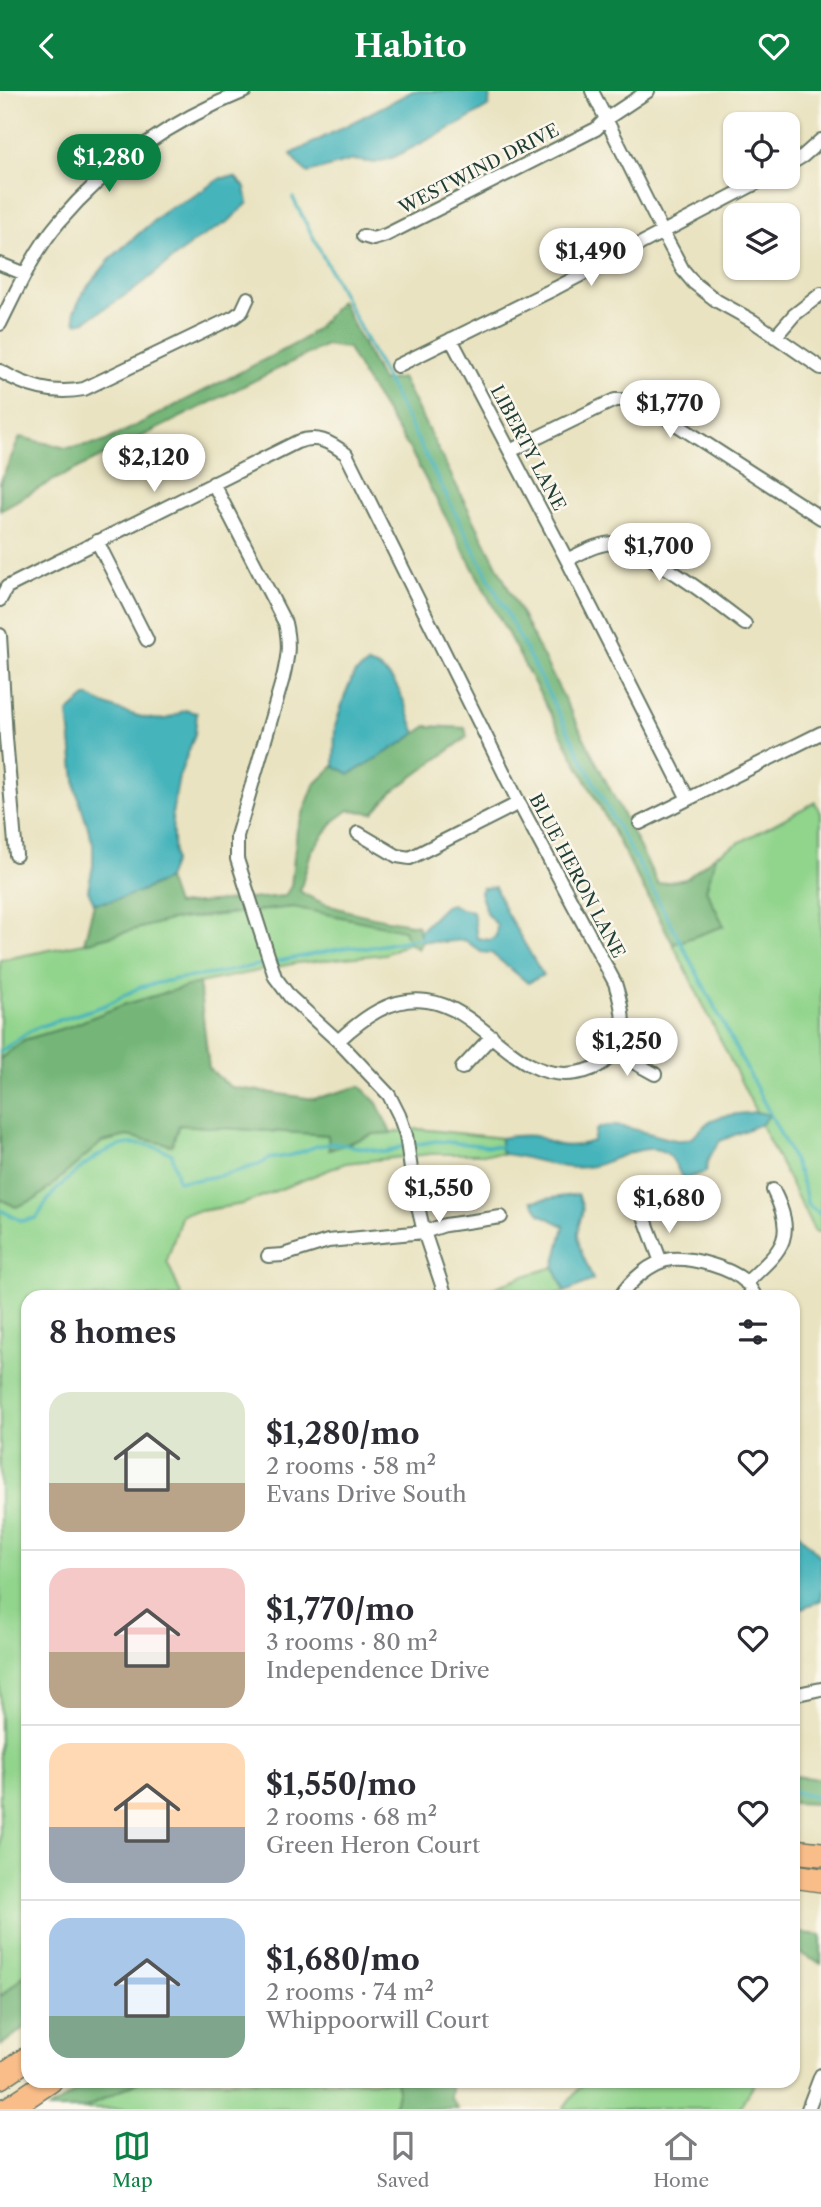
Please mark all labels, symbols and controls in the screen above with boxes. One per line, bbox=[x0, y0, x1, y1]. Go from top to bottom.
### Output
text: Habito bbox=[354, 26, 467, 65]
icon: back bbox=[28, 27, 66, 65]
icon: heart bbox=[755, 27, 793, 65]
map controls bbox=[723, 112, 800, 280]
button: locate bbox=[723, 112, 800, 189]
street label: WESTWIND DRIVE bbox=[394, 119, 563, 219]
pin: $1,280 bbox=[52, 134, 166, 194]
text: $1,280 bbox=[73, 143, 145, 171]
button: layers bbox=[723, 203, 800, 280]
pin: $1,490 bbox=[534, 229, 648, 288]
text: $1,490 bbox=[555, 237, 627, 265]
street label: LIBERTY LANE bbox=[486, 381, 570, 515]
pin: $1,770 bbox=[613, 381, 727, 440]
text: $1,770 bbox=[636, 389, 704, 417]
pin: $2,120 bbox=[97, 435, 211, 494]
text: $2,120 bbox=[118, 443, 190, 471]
pin: $1,700 bbox=[602, 524, 716, 583]
text: $1,700 bbox=[624, 532, 694, 560]
street label: BLUE HERON LANE bbox=[524, 790, 630, 962]
pin: $1,250 bbox=[570, 1019, 684, 1078]
text: $1,250 bbox=[592, 1027, 662, 1055]
pin: $1,550 bbox=[382, 1165, 496, 1225]
text: $1,550 bbox=[404, 1174, 474, 1202]
pin: $1,680 bbox=[612, 1175, 726, 1235]
text: $1,680 bbox=[633, 1184, 705, 1212]
icon: filters bbox=[734, 1313, 772, 1351]
text: 8 homes bbox=[49, 1314, 176, 1351]
text: $1,280/mo bbox=[266, 1415, 420, 1452]
icon: home bbox=[105, 1420, 189, 1504]
icon: heart bbox=[734, 1443, 772, 1481]
text: 2 rooms · 58 m² bbox=[266, 1452, 436, 1480]
text: Evans Drive South bbox=[266, 1480, 467, 1508]
text: $1,770/mo bbox=[266, 1591, 414, 1628]
icon: home bbox=[105, 1596, 189, 1680]
icon: heart bbox=[734, 1619, 772, 1657]
text: 3 rooms · 80 m² bbox=[266, 1628, 438, 1656]
text: Independence Drive bbox=[266, 1656, 490, 1684]
text: $1,550/mo bbox=[266, 1766, 416, 1803]
icon: home bbox=[105, 1771, 189, 1855]
icon: heart bbox=[734, 1794, 772, 1832]
text: 2 rooms · 68 m² bbox=[266, 1803, 437, 1831]
text: Green Heron Court bbox=[266, 1831, 480, 1859]
text: $1,680/mo bbox=[266, 1941, 420, 1978]
icon: home bbox=[105, 1946, 189, 2030]
icon: heart bbox=[734, 1969, 772, 2007]
text: 2 rooms · 74 m² bbox=[266, 1978, 434, 2006]
text: Whippoorwill Court bbox=[266, 2006, 489, 2034]
tab: Map bbox=[112, 2127, 153, 2192]
tab: Saved bbox=[377, 2127, 429, 2192]
tab: Home bbox=[653, 2127, 709, 2192]

